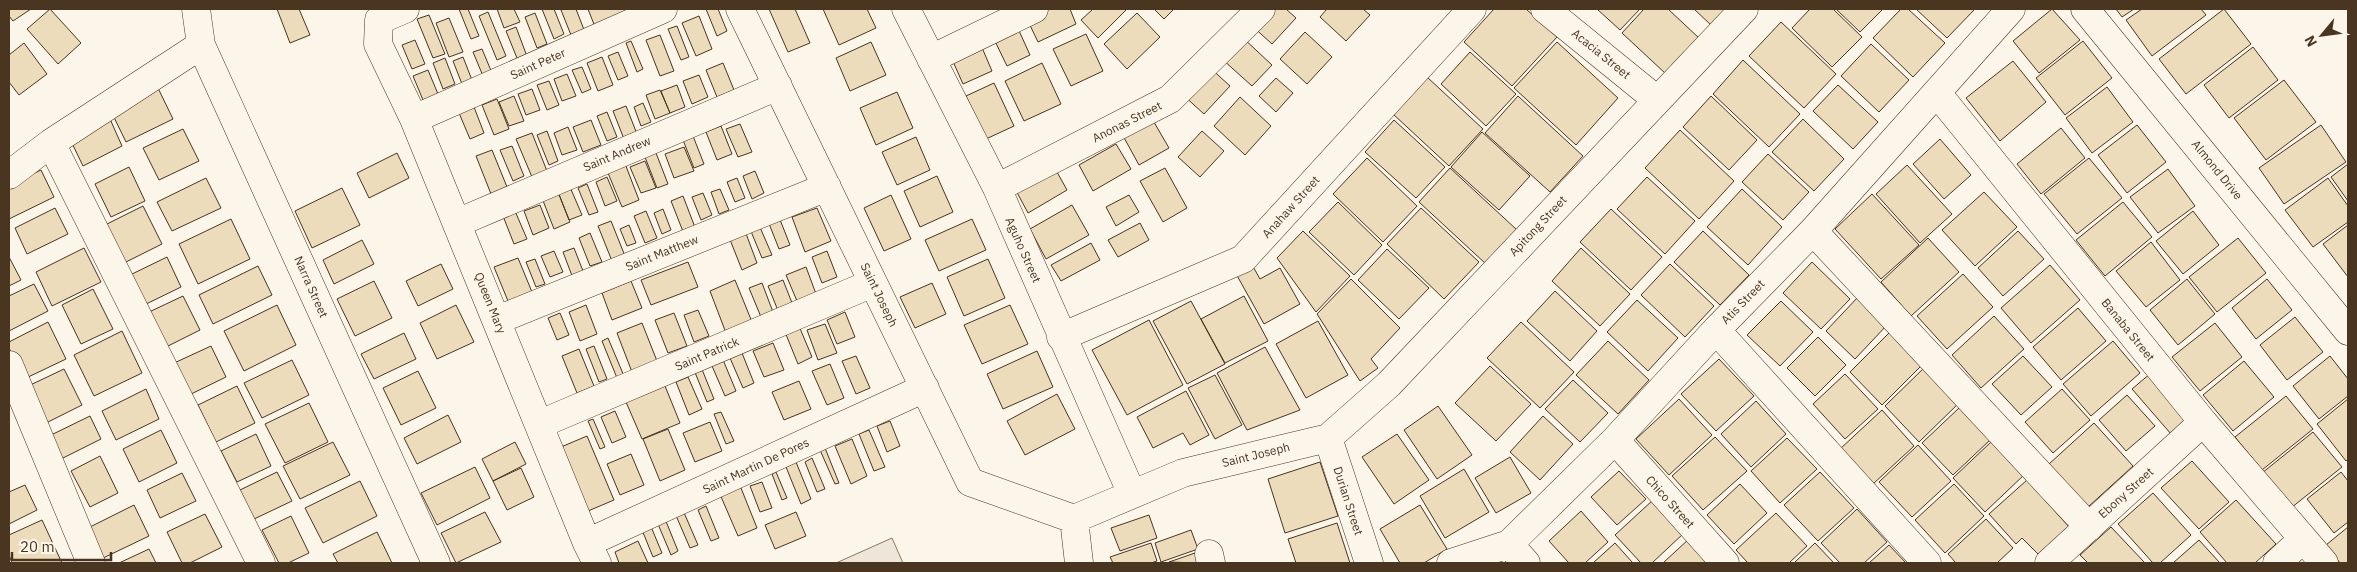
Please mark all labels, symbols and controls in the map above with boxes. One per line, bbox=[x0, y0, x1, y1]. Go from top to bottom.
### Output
north arrow bbox=[2297, 10, 2347, 60]
street label: Acacia Street bbox=[1569, 25, 1634, 82]
text: N bbox=[2300, 33, 2321, 50]
street label: Saint Peter bbox=[508, 44, 568, 82]
street label: Anonas Street bbox=[1089, 98, 1164, 145]
street label: Saint Andrew bbox=[581, 133, 653, 174]
street label: Almond Drive bbox=[2189, 137, 2246, 203]
street label: Anahaw Street bbox=[1259, 172, 1323, 241]
street label: Apitong Street bbox=[1506, 192, 1570, 259]
street label: Aguho Street bbox=[1002, 215, 1045, 285]
street label: Saint Matthew bbox=[623, 231, 700, 274]
street label: Narra Street bbox=[291, 254, 332, 320]
street label: Saint Joseph bbox=[858, 260, 901, 329]
street label: Queen Mary bbox=[471, 270, 510, 336]
street label: Atis Street bbox=[1718, 276, 1768, 327]
street label: Banaba Street bbox=[2098, 295, 2158, 364]
street label: Saint Patrick bbox=[673, 333, 742, 374]
street label: Saint Martin De Pores bbox=[700, 434, 812, 497]
street label: Saint Joseph bbox=[1220, 439, 1291, 470]
street label: Ebony Street bbox=[2095, 464, 2156, 521]
street label: Durian Street bbox=[1330, 465, 1367, 537]
street label: Chico Street bbox=[1643, 472, 1698, 531]
scale bar bbox=[12, 530, 111, 562]
text: 20 m bbox=[20, 537, 55, 556]

